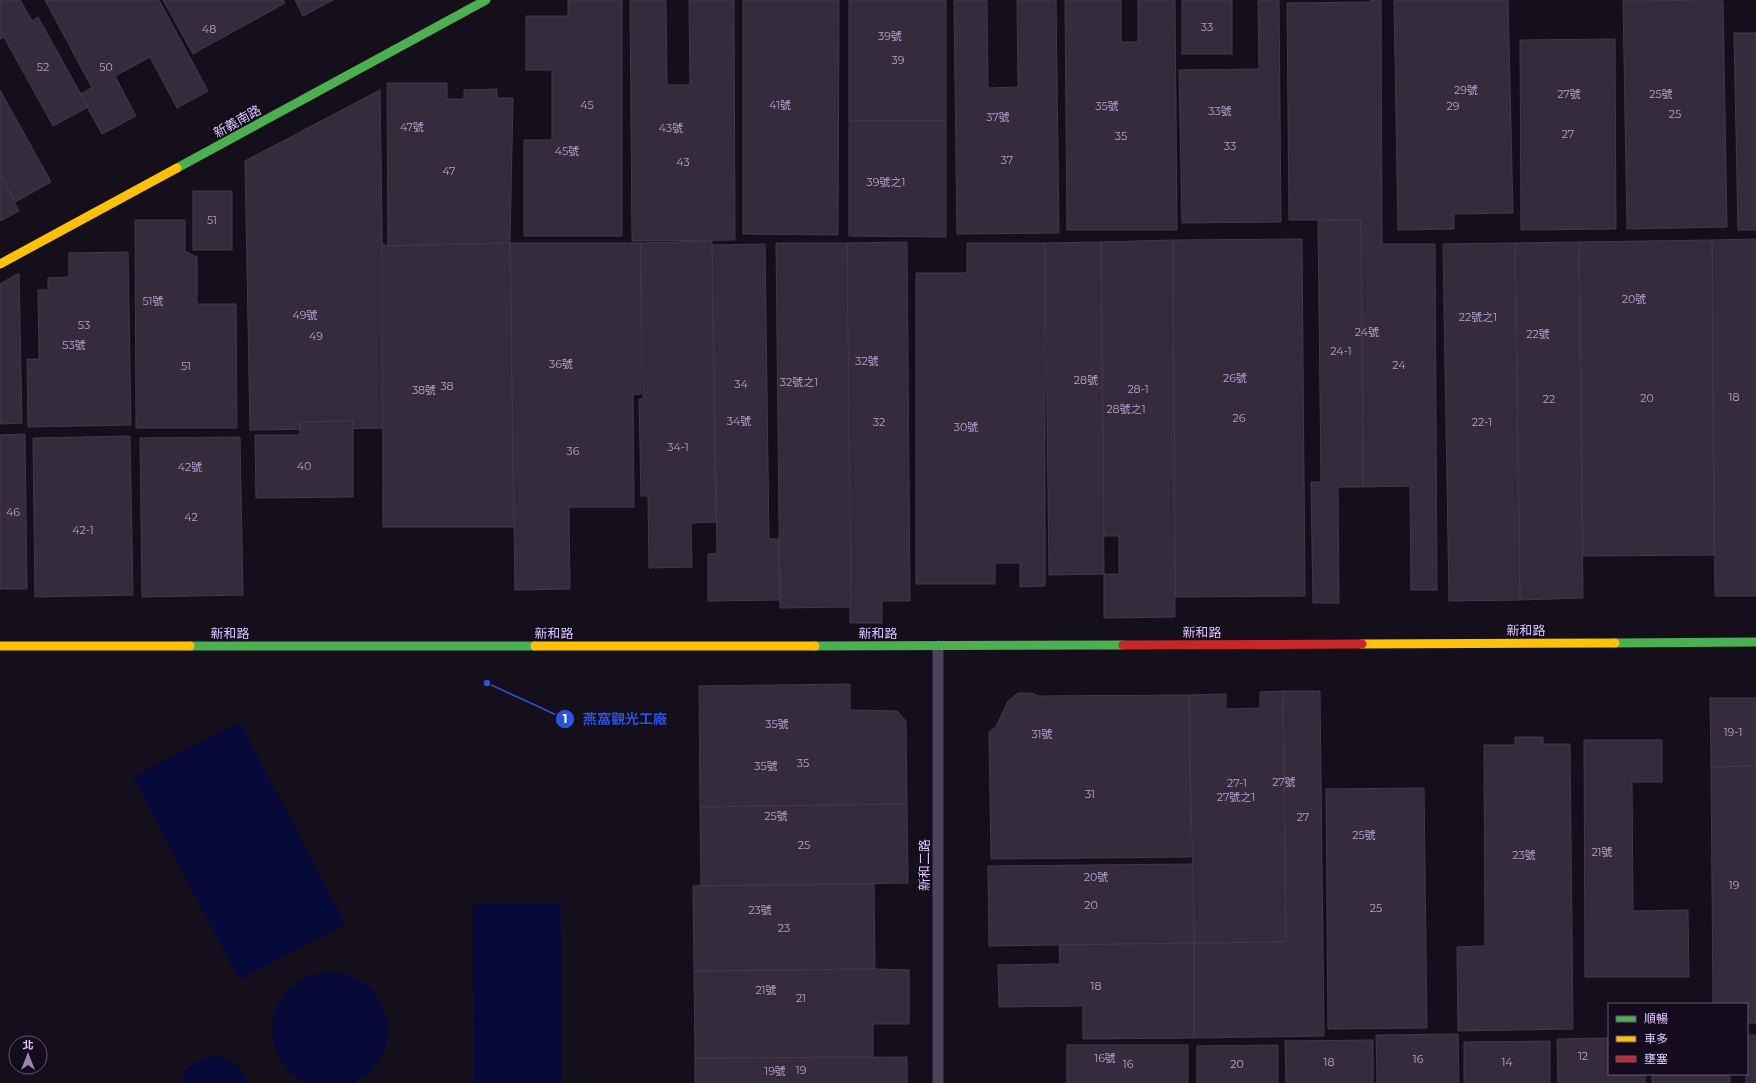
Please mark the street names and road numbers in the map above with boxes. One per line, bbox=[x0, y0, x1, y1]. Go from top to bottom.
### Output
street label: 新義南路 bbox=[210, 101, 264, 141]
street label: 新和路 bbox=[1506, 622, 1546, 638]
street label: 新和路 bbox=[1182, 624, 1222, 640]
street label: 新和路 bbox=[210, 625, 250, 641]
street label: 新和路 bbox=[534, 625, 574, 641]
street label: 新和路 bbox=[858, 625, 898, 641]
street label: 新和二路 bbox=[916, 839, 932, 891]

